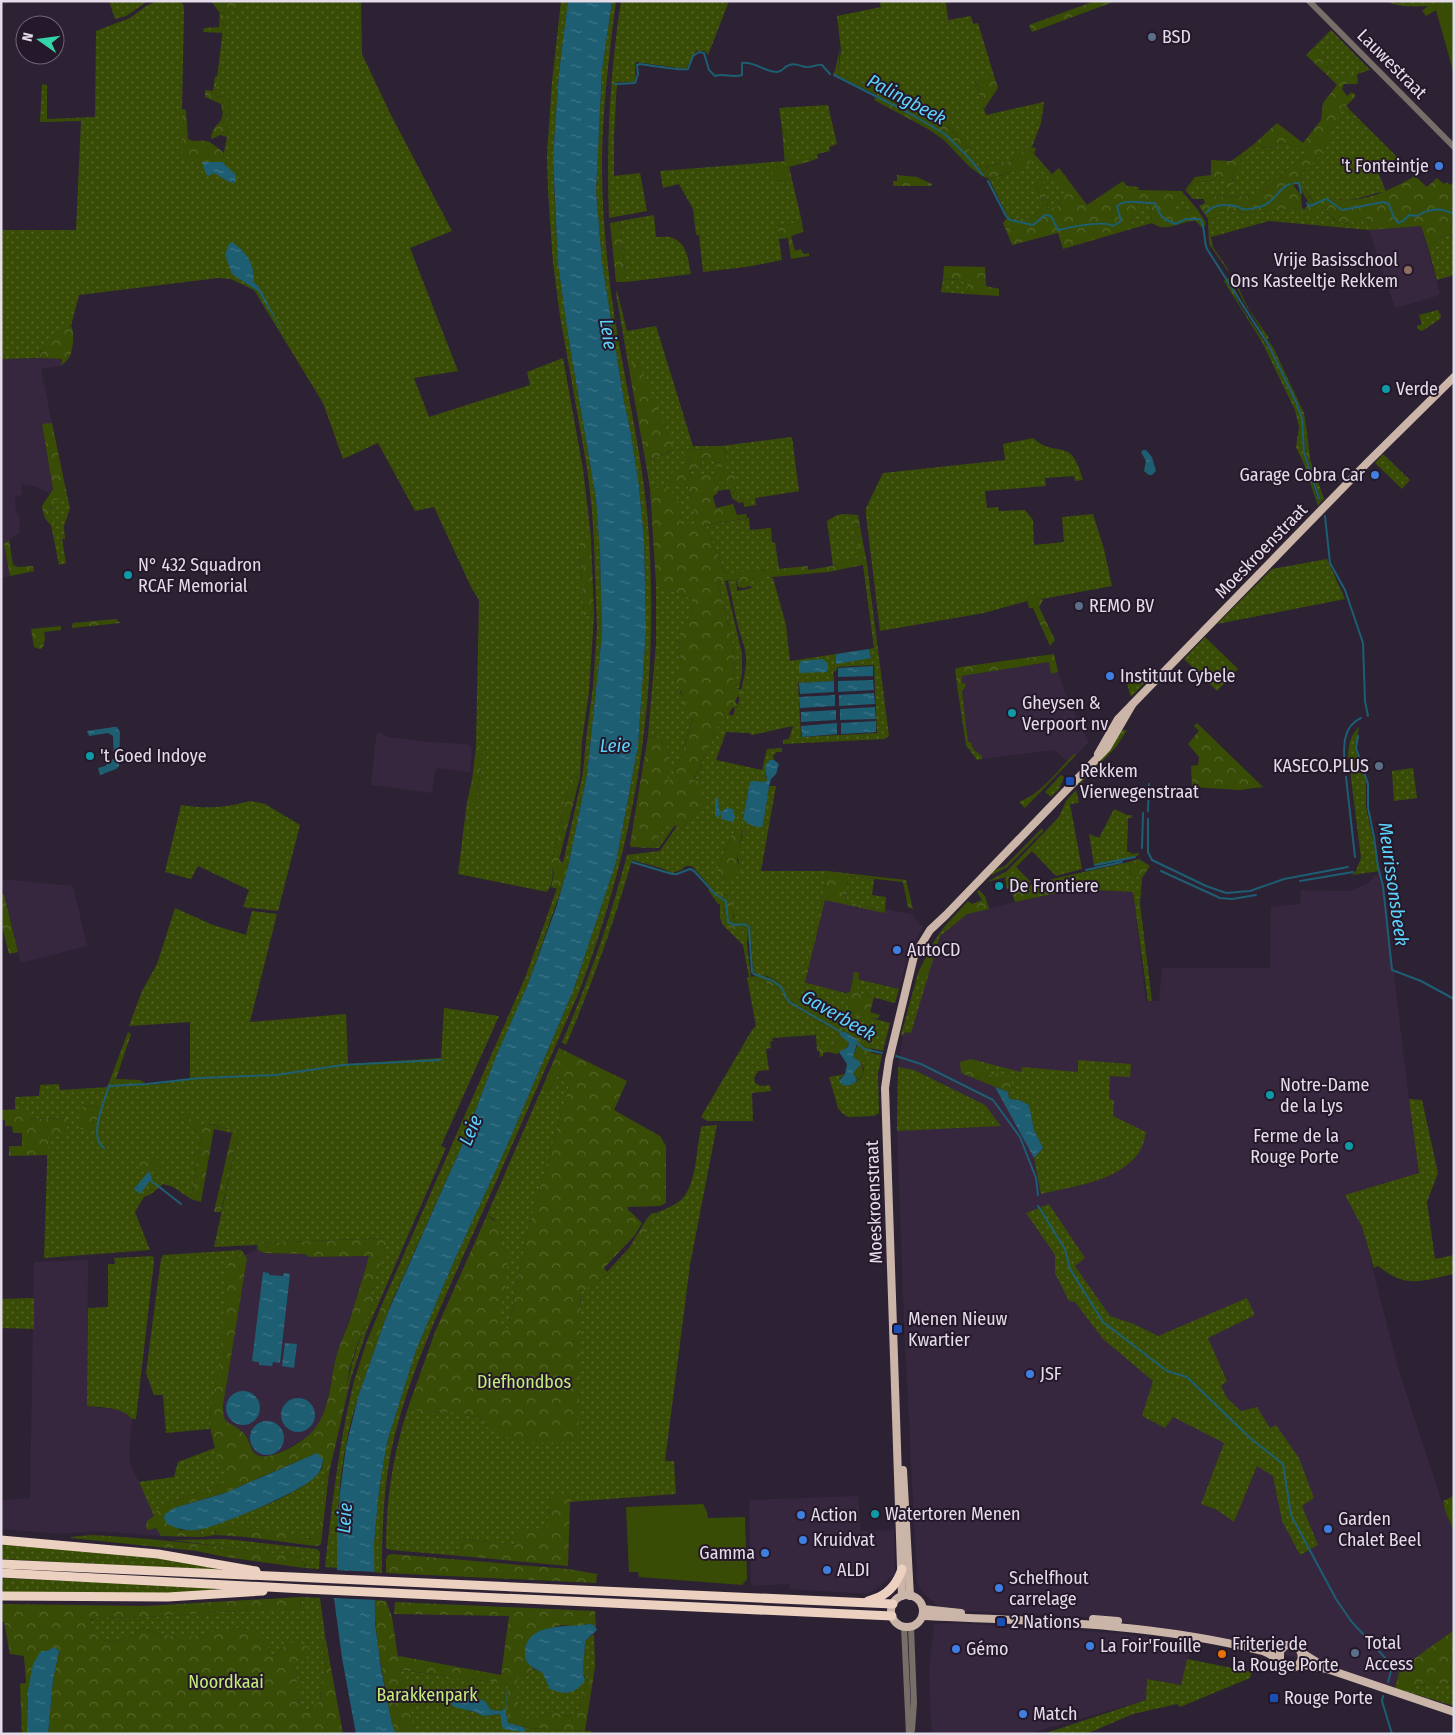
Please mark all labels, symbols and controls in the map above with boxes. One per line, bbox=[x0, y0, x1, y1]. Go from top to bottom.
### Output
north arrow bbox=[15, 15, 65, 65]
street label: Lauwestraat bbox=[1353, 25, 1431, 103]
place label: BSD bbox=[1162, 26, 1191, 48]
text: N bbox=[19, 31, 37, 43]
marker: BSD bbox=[1146, 31, 1158, 43]
water label: Palingbeek bbox=[863, 69, 950, 130]
place label: 't Fonteintje bbox=[1341, 155, 1429, 177]
marker: 't Fonteintje bbox=[1433, 160, 1445, 172]
place label: Vrije Basisschool Ons Kasteeltje Rekkem bbox=[1230, 249, 1398, 292]
marker: Vrije Basisschool Ons Kasteeltje Rekkem bbox=[1402, 264, 1414, 276]
water label: Leie bbox=[595, 317, 622, 351]
place label: Verde bbox=[1396, 378, 1438, 400]
marker: Verde bbox=[1380, 383, 1392, 395]
place label: Garage Cobra Car bbox=[1240, 464, 1366, 486]
marker: Garage Cobra Car bbox=[1369, 469, 1381, 481]
street label: Moeskroenstraat bbox=[1210, 499, 1312, 603]
place label: N° 432 Squadron RCAF Memorial bbox=[138, 554, 261, 597]
marker: N° 432 Squadron RCAF Memorial bbox=[122, 569, 134, 581]
place label: REMO BV bbox=[1089, 595, 1155, 617]
marker: REMO BV bbox=[1073, 600, 1085, 612]
place label: Instituut Cybele bbox=[1120, 665, 1236, 687]
marker: Instituut Cybele bbox=[1104, 670, 1116, 682]
place label: Gheysen & Verpoort nv bbox=[1022, 692, 1108, 735]
marker: Gheysen & Verpoort nv bbox=[1006, 707, 1018, 719]
water label: Leie bbox=[600, 734, 630, 757]
place label: 't Goed Indoye bbox=[100, 745, 207, 767]
marker: 't Goed Indoye bbox=[84, 750, 96, 762]
place label: KASECO.PLUS bbox=[1273, 755, 1369, 777]
place label: Rekkem Vierwegenstraat bbox=[1080, 760, 1199, 803]
marker: KASECO.PLUS bbox=[1373, 760, 1385, 772]
marker: Rekkem Vierwegenstraat bbox=[1064, 775, 1076, 787]
water label: Meurissonsbeek bbox=[1373, 821, 1414, 947]
place label: De Frontiere bbox=[1009, 875, 1099, 897]
marker: De Frontiere bbox=[993, 880, 1005, 892]
place label: AutoCD bbox=[907, 939, 961, 961]
marker: AutoCD bbox=[891, 944, 903, 956]
water label: Gaverbeek bbox=[798, 985, 880, 1046]
place label: Notre-Dame de la Lys bbox=[1280, 1074, 1370, 1117]
marker: Notre-Dame de la Lys bbox=[1264, 1089, 1276, 1101]
water label: Leie bbox=[454, 1112, 487, 1149]
place label: Ferme de la Rouge Porte bbox=[1250, 1125, 1339, 1168]
street label: Moeskroenstraat bbox=[861, 1140, 887, 1264]
marker: Ferme de la Rouge Porte bbox=[1343, 1140, 1355, 1152]
place label: Menen Nieuw Kwartier bbox=[908, 1308, 1008, 1351]
marker: Menen Nieuw Kwartier bbox=[892, 1323, 904, 1335]
place label: JSF bbox=[1040, 1363, 1062, 1385]
marker: JSF bbox=[1024, 1368, 1036, 1380]
park label: Diefhondbos bbox=[477, 1371, 571, 1393]
water label: Leie bbox=[332, 1502, 357, 1534]
place label: Watertoren Menen bbox=[885, 1503, 1021, 1525]
place label: Action bbox=[811, 1504, 858, 1526]
marker: Watertoren Menen bbox=[869, 1508, 881, 1520]
place label: Garden Chalet Beel bbox=[1338, 1508, 1421, 1551]
marker: Action bbox=[795, 1509, 807, 1521]
marker: Garden Chalet Beel bbox=[1322, 1523, 1334, 1535]
place label: Kruidvat bbox=[813, 1529, 875, 1551]
marker: Kruidvat bbox=[797, 1534, 809, 1546]
place label: Gamma bbox=[699, 1542, 755, 1564]
marker: Gamma bbox=[759, 1547, 771, 1559]
place label: ALDI bbox=[837, 1559, 870, 1581]
marker: ALDI bbox=[821, 1564, 833, 1576]
place label: Schelfhout carrelage bbox=[1009, 1567, 1089, 1610]
marker: Schelfhout carrelage bbox=[993, 1582, 1005, 1594]
place label: 2 Nations bbox=[1011, 1611, 1080, 1633]
marker: 2 Nations bbox=[995, 1616, 1007, 1628]
place label: Total Access bbox=[1365, 1632, 1414, 1675]
place label: Friterie de la Rouge Porte bbox=[1232, 1633, 1339, 1676]
place label: La Foir'Fouille bbox=[1100, 1635, 1201, 1657]
place label: Gémo bbox=[966, 1638, 1009, 1660]
marker: La Foir'Fouille bbox=[1084, 1640, 1096, 1652]
marker: Gémo bbox=[950, 1643, 962, 1655]
marker: Total Access bbox=[1349, 1647, 1361, 1659]
marker: Friterie de la Rouge Porte bbox=[1216, 1648, 1228, 1660]
park label: Noordkaai bbox=[188, 1671, 264, 1693]
park label: Barakkenpark bbox=[376, 1684, 478, 1706]
place label: Rouge Porte bbox=[1284, 1687, 1373, 1709]
marker: Rouge Porte bbox=[1268, 1692, 1280, 1704]
place label: Match bbox=[1033, 1703, 1077, 1725]
marker: Match bbox=[1017, 1708, 1029, 1720]

